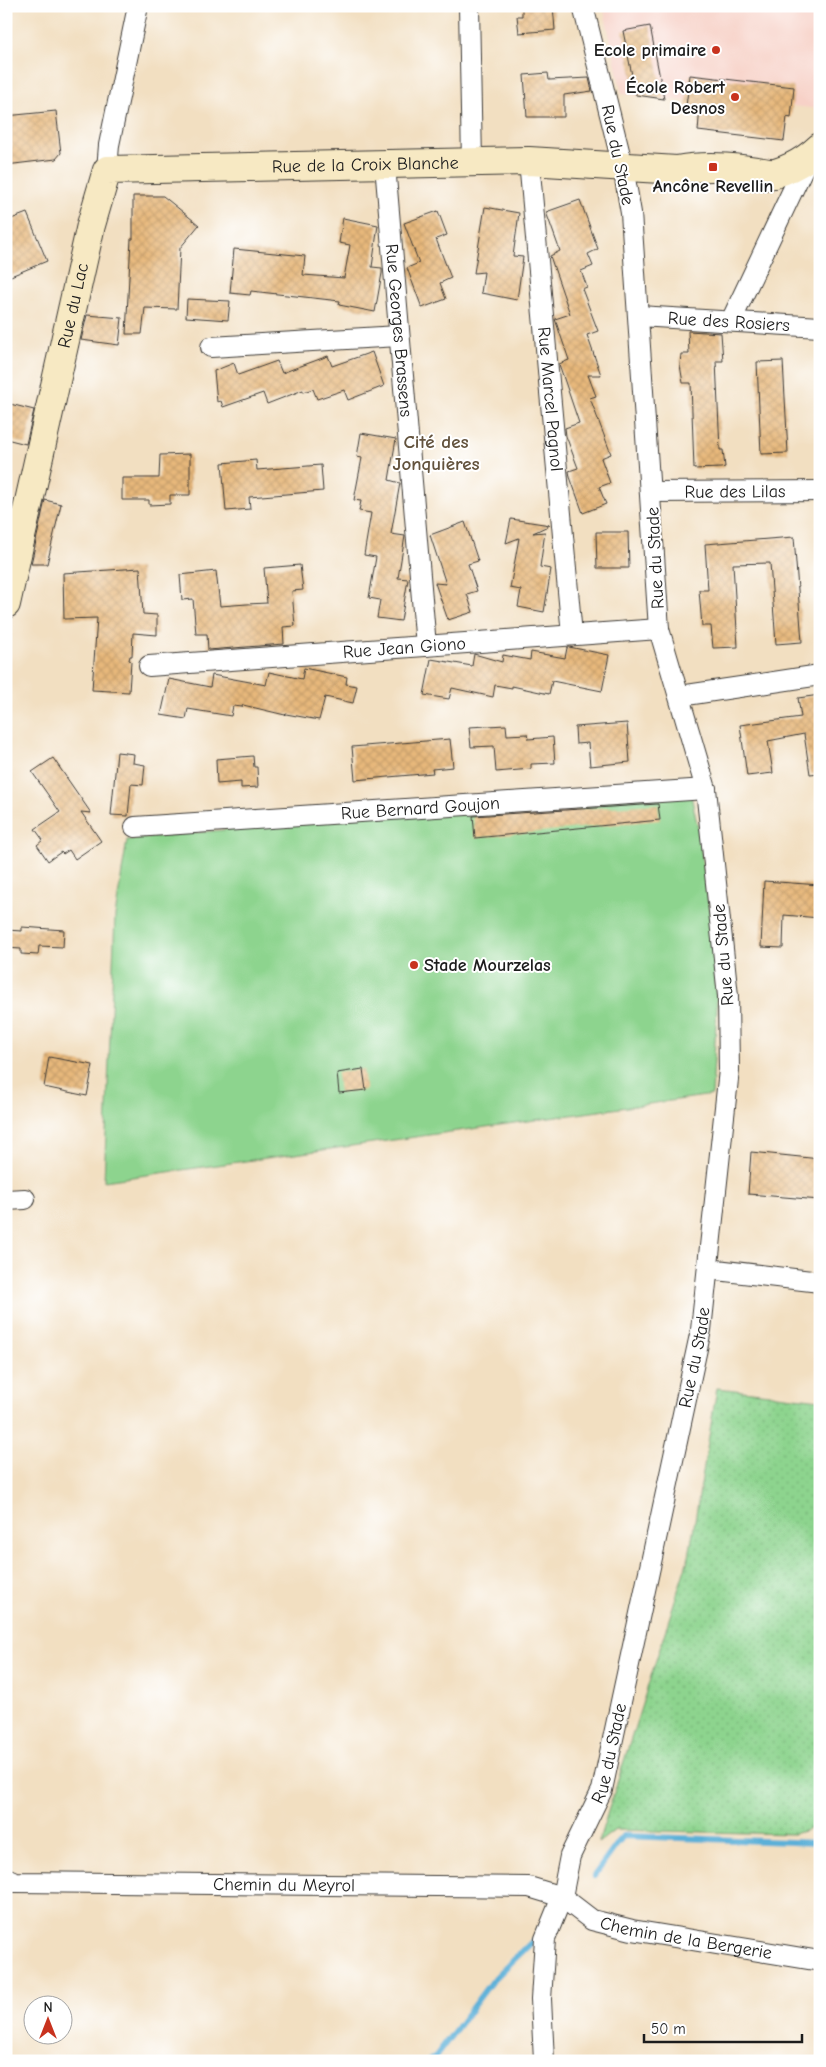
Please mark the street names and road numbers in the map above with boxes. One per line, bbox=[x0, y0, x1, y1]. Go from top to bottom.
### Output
street label: Rue du Stade bbox=[597, 103, 638, 207]
street label: Rue de la Croix Blanche bbox=[272, 153, 459, 177]
street label: Rue Georges Brassens bbox=[381, 243, 416, 418]
street label: Rue du Lac bbox=[54, 261, 93, 350]
street label: Rue des Rosiers bbox=[667, 308, 790, 336]
street label: Rue Marcel Pagnol bbox=[533, 326, 567, 472]
street label: Rue des Lilas bbox=[684, 481, 786, 503]
street label: Rue du Stade bbox=[642, 506, 669, 610]
street label: Rue Jean Giono bbox=[342, 633, 467, 663]
street label: Rue Bernard Goujon bbox=[340, 793, 501, 824]
street label: Rue du Stade bbox=[709, 903, 738, 1007]
street label: Rue du Stade bbox=[675, 1306, 714, 1410]
street label: Rue du Stade bbox=[587, 1701, 631, 1807]
street label: Chemin du Meyrol bbox=[213, 1874, 355, 1896]
street label: Chemin de la Bergerie bbox=[598, 1912, 773, 1964]

